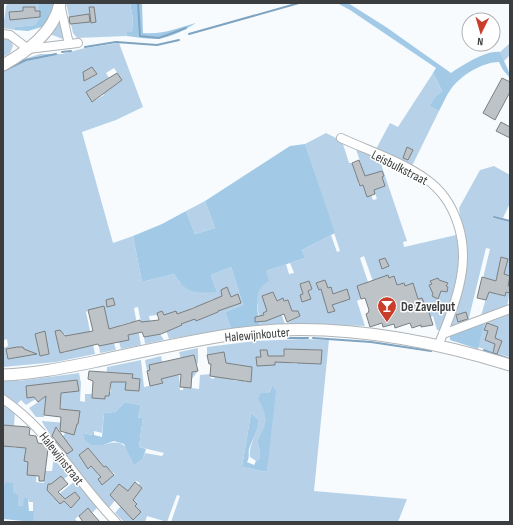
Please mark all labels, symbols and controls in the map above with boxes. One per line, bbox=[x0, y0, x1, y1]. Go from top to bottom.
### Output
north arrow bbox=[461, 12, 501, 52]
text: N bbox=[477, 35, 484, 48]
street label: Leisbulkstraat bbox=[369, 147, 430, 189]
bar icon: De Zavelput bbox=[376, 295, 398, 323]
place label: De Zavelput bbox=[401, 299, 456, 315]
street label: Halewijnkouter bbox=[224, 324, 291, 346]
street label: Halewijnstraat bbox=[36, 429, 87, 488]

